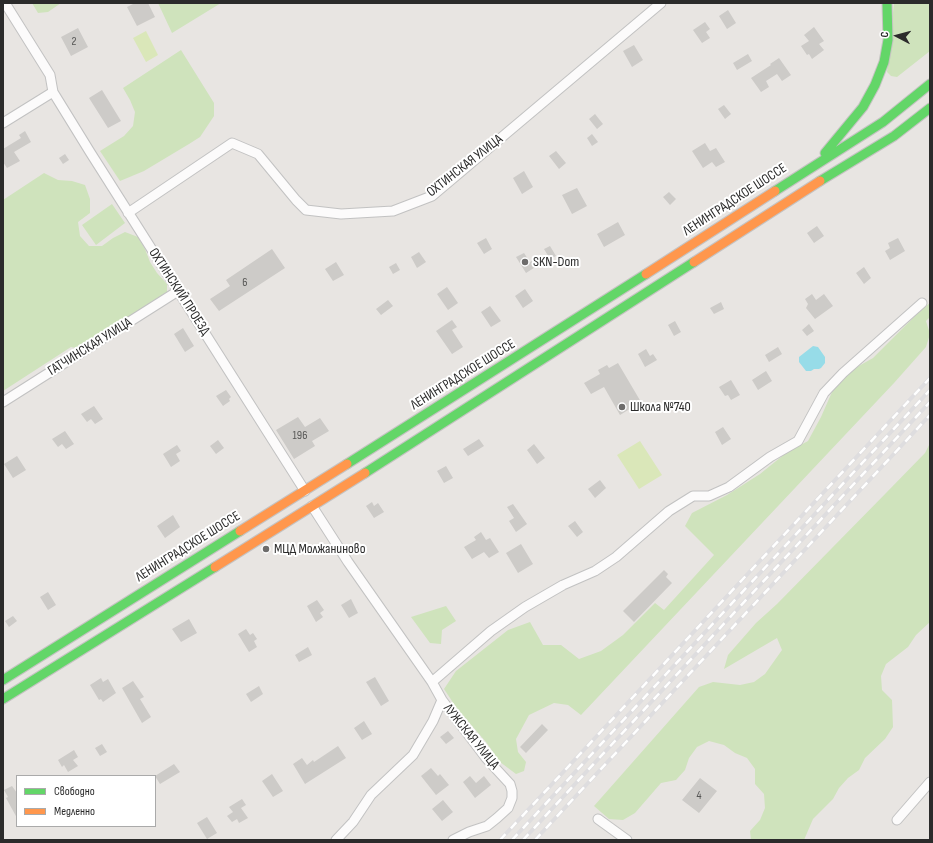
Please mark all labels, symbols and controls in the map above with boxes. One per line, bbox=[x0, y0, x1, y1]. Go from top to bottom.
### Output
north arrow bbox=[877, 16, 917, 56]
text: С bbox=[878, 31, 891, 38]
house number: 2 bbox=[72, 35, 76, 49]
street label: ОХТИНСКАЯ УЛИЦА bbox=[424, 131, 506, 201]
street label: ЛЕНИНГРАДСКОЕ ШОССЕ bbox=[680, 160, 790, 240]
street label: ОХТИНСКИЙ ПРОЕЗД bbox=[145, 245, 213, 339]
place label: SKN-Dom bbox=[533, 254, 579, 270]
marker: SKN-Dom bbox=[520, 257, 530, 267]
house number: 6 bbox=[242, 276, 248, 290]
street label: ГАТЧИНСКАЯ УЛИЦА bbox=[45, 314, 135, 380]
street label: ЛЕНИНГРАДСКОЕ ШОССЕ bbox=[408, 336, 518, 414]
place label: Школа №740 bbox=[630, 399, 691, 415]
marker: Школа №740 bbox=[617, 402, 627, 412]
house number: 196 bbox=[293, 429, 307, 443]
street label: ЛЕНИНГРАДСКОЕ ШОССЕ bbox=[133, 508, 243, 586]
place label: МЦД Молжаниново bbox=[274, 541, 365, 557]
marker: МЦД Молжаниново bbox=[261, 544, 271, 554]
street label: ЛУЖСКАЯ УЛИЦА bbox=[439, 701, 503, 773]
legend bbox=[16, 775, 156, 827]
text: Свободно bbox=[54, 784, 95, 799]
house number: 4 bbox=[696, 789, 702, 803]
text: Медленно bbox=[54, 804, 95, 819]

